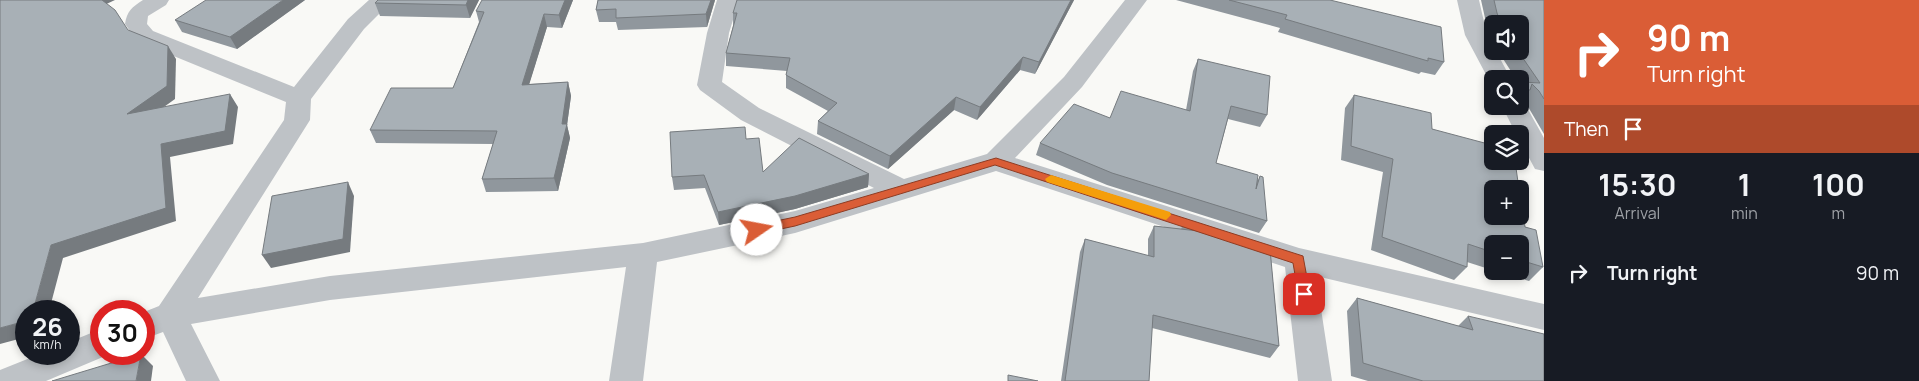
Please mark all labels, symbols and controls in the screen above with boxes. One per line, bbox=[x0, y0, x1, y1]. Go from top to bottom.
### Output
text: 90 m bbox=[1647, 14, 1730, 62]
map controls bbox=[1484, 15, 1529, 280]
button: sound bbox=[1484, 15, 1529, 60]
icon: right bbox=[1564, 20, 1629, 85]
text: Turn right bbox=[1647, 59, 1745, 89]
button: search bbox=[1484, 70, 1529, 115]
icon: arrive bbox=[1619, 115, 1647, 143]
text: Then bbox=[1564, 116, 1609, 142]
button: layers bbox=[1484, 125, 1529, 170]
text: 15:30 bbox=[1598, 164, 1677, 205]
text: 1 bbox=[1738, 164, 1751, 205]
text: 100 bbox=[1812, 164, 1865, 205]
button: + bbox=[1484, 180, 1529, 225]
text: Arrival bbox=[1615, 202, 1660, 224]
text: min bbox=[1731, 202, 1758, 224]
text: m bbox=[1832, 202, 1845, 224]
position arrow bbox=[730, 203, 782, 255]
button: − bbox=[1484, 235, 1529, 280]
icon: right bbox=[1564, 259, 1592, 287]
text: Turn right bbox=[1607, 260, 1697, 286]
text: 90 m bbox=[1856, 260, 1899, 286]
pin bbox=[1283, 273, 1325, 315]
icon: arrive bbox=[1290, 280, 1318, 308]
speed limit sign: 30 bbox=[90, 300, 155, 365]
text: 26 bbox=[32, 309, 63, 344]
text: km/h bbox=[34, 336, 61, 353]

